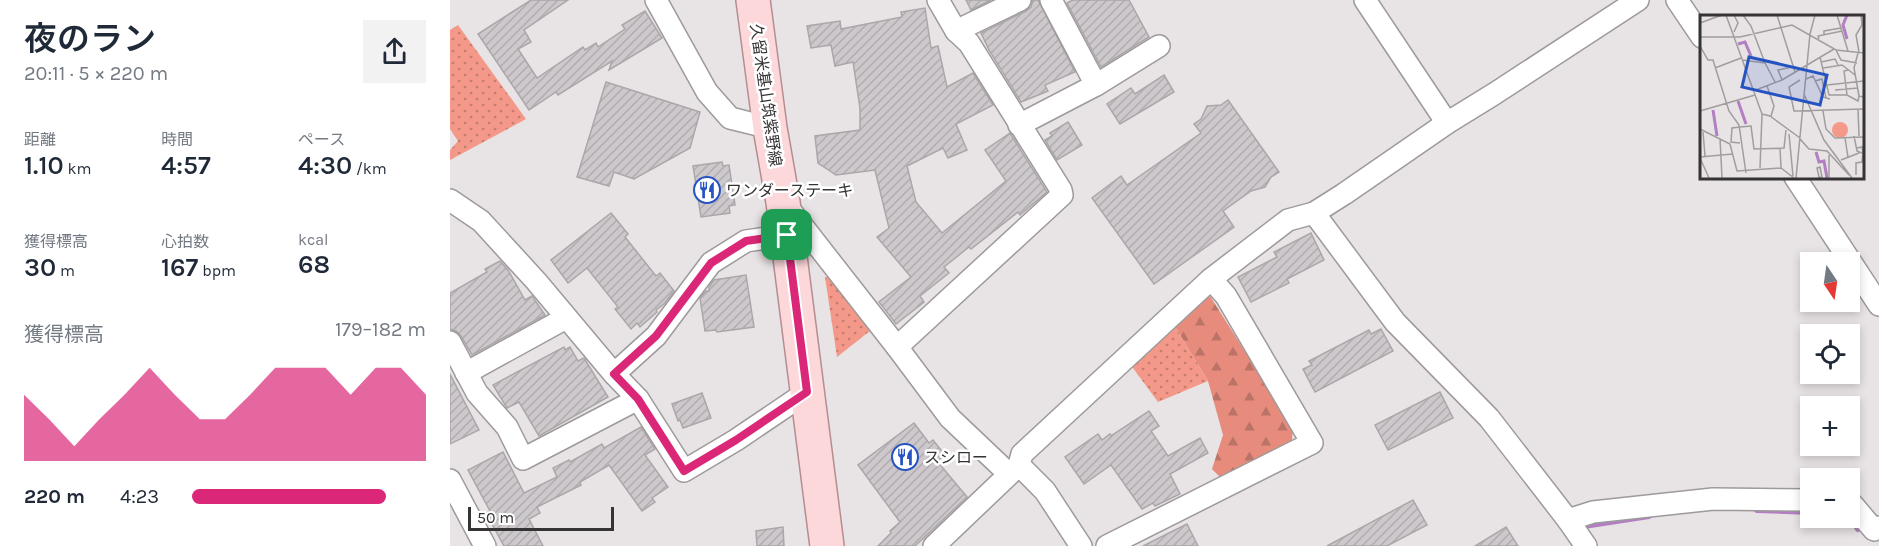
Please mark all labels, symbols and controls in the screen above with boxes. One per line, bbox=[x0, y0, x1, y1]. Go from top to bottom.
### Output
inset map bbox=[1700, 15, 1864, 178]
text: 夜のラン bbox=[24, 20, 156, 58]
button: share bbox=[363, 20, 426, 83]
street label: 久留米基山筑紫野線 bbox=[747, 22, 785, 168]
text: 20:11 · 5 × 220 m bbox=[24, 62, 168, 85]
text: 距離 bbox=[24, 130, 56, 149]
text: 時間 bbox=[161, 130, 193, 149]
text: ペース bbox=[298, 130, 345, 149]
text: 1.10 bbox=[24, 150, 64, 181]
text: 4:57 bbox=[161, 150, 211, 181]
text: 4:30 bbox=[298, 150, 352, 181]
text: km bbox=[64, 159, 91, 178]
text: /km bbox=[352, 159, 387, 178]
restaurant icon: ワンダーステーキ bbox=[692, 175, 722, 205]
place label: ワンダーステーキ bbox=[726, 181, 853, 200]
pin bbox=[761, 209, 812, 260]
icon: arrive bbox=[770, 218, 803, 251]
text: kcal bbox=[298, 230, 329, 249]
text: 獲得標高 bbox=[24, 232, 88, 251]
text: 心拍数 bbox=[161, 232, 209, 251]
text: 68 bbox=[298, 249, 330, 280]
text: 30 bbox=[24, 252, 56, 283]
text: 167 bbox=[161, 252, 198, 283]
north arrow bbox=[1800, 252, 1860, 312]
map controls bbox=[1800, 252, 1860, 528]
text: m bbox=[56, 261, 75, 280]
text: bpm bbox=[198, 261, 236, 280]
text: 179–182 m bbox=[335, 318, 426, 341]
text: 獲得標高 bbox=[24, 323, 104, 346]
button: locate bbox=[1800, 324, 1860, 384]
button: + bbox=[1800, 396, 1860, 456]
restaurant icon: スシロー bbox=[890, 442, 920, 472]
place label: スシロー bbox=[924, 448, 988, 467]
button: − bbox=[1800, 468, 1860, 528]
text: 220 m bbox=[24, 485, 85, 508]
text: 4:23 bbox=[120, 485, 159, 508]
scale bar bbox=[468, 504, 614, 532]
text: 50 m bbox=[477, 508, 514, 527]

